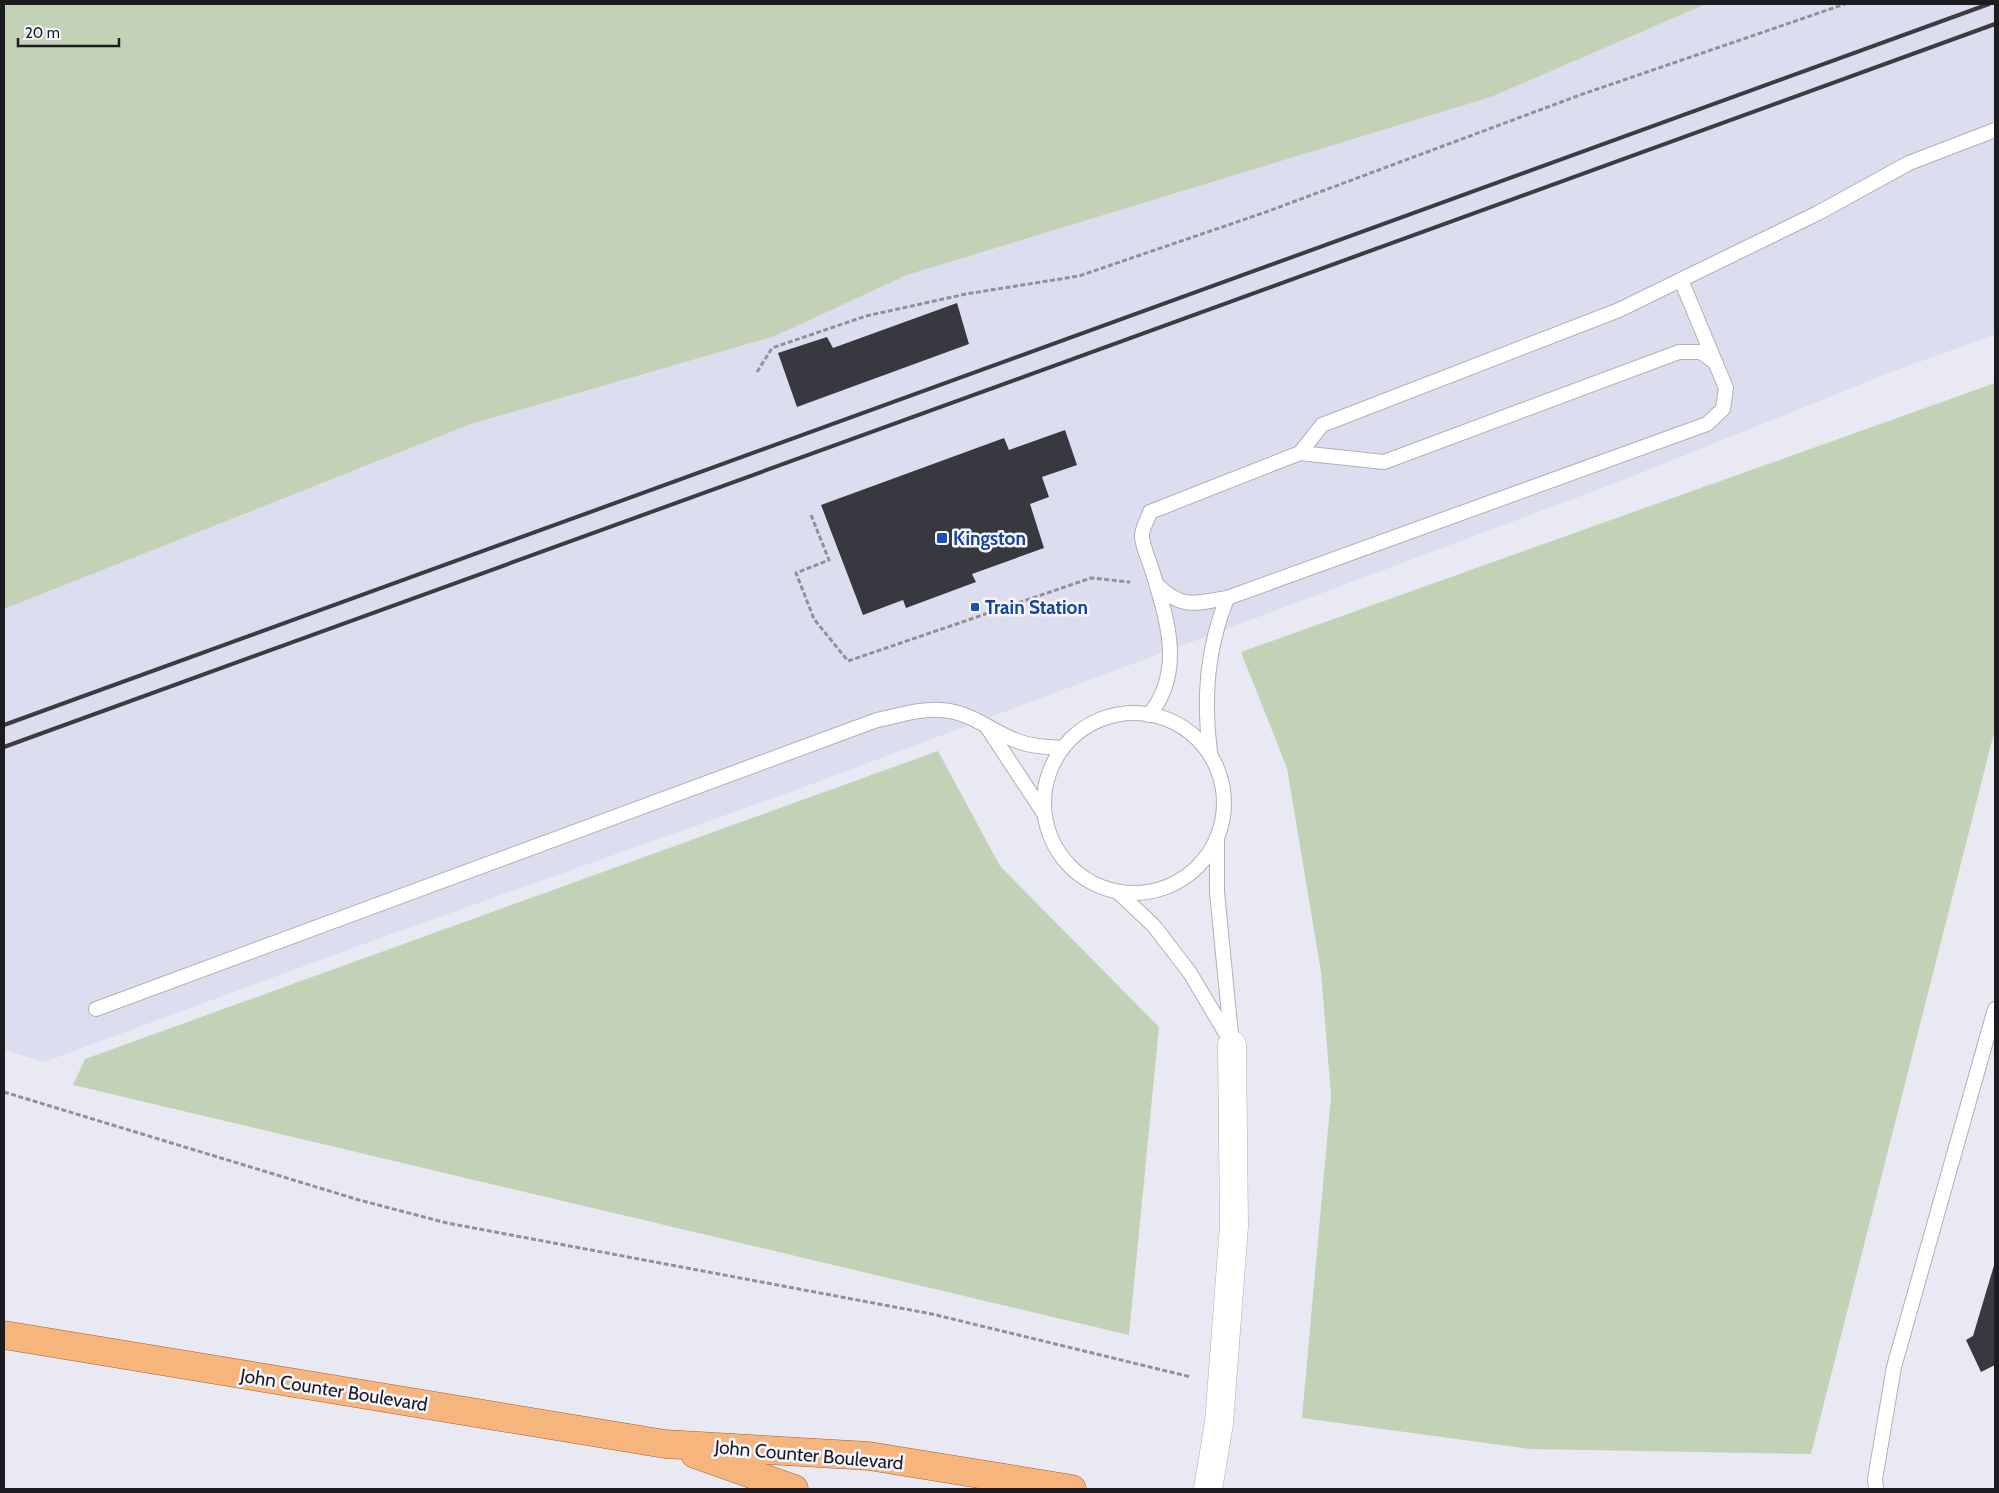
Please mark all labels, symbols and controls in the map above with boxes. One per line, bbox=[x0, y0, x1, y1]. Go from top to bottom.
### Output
scale bar bbox=[18, 15, 119, 47]
text: 20 m bbox=[25, 24, 60, 42]
place label: Kingston bbox=[953, 527, 1026, 550]
marker: Kingston bbox=[935, 531, 949, 545]
place label: Train Station bbox=[985, 596, 1088, 619]
marker: Train Station bbox=[969, 601, 981, 613]
street label: John Counter Boulevard bbox=[238, 1364, 429, 1416]
street label: John Counter Boulevard bbox=[713, 1435, 904, 1475]

